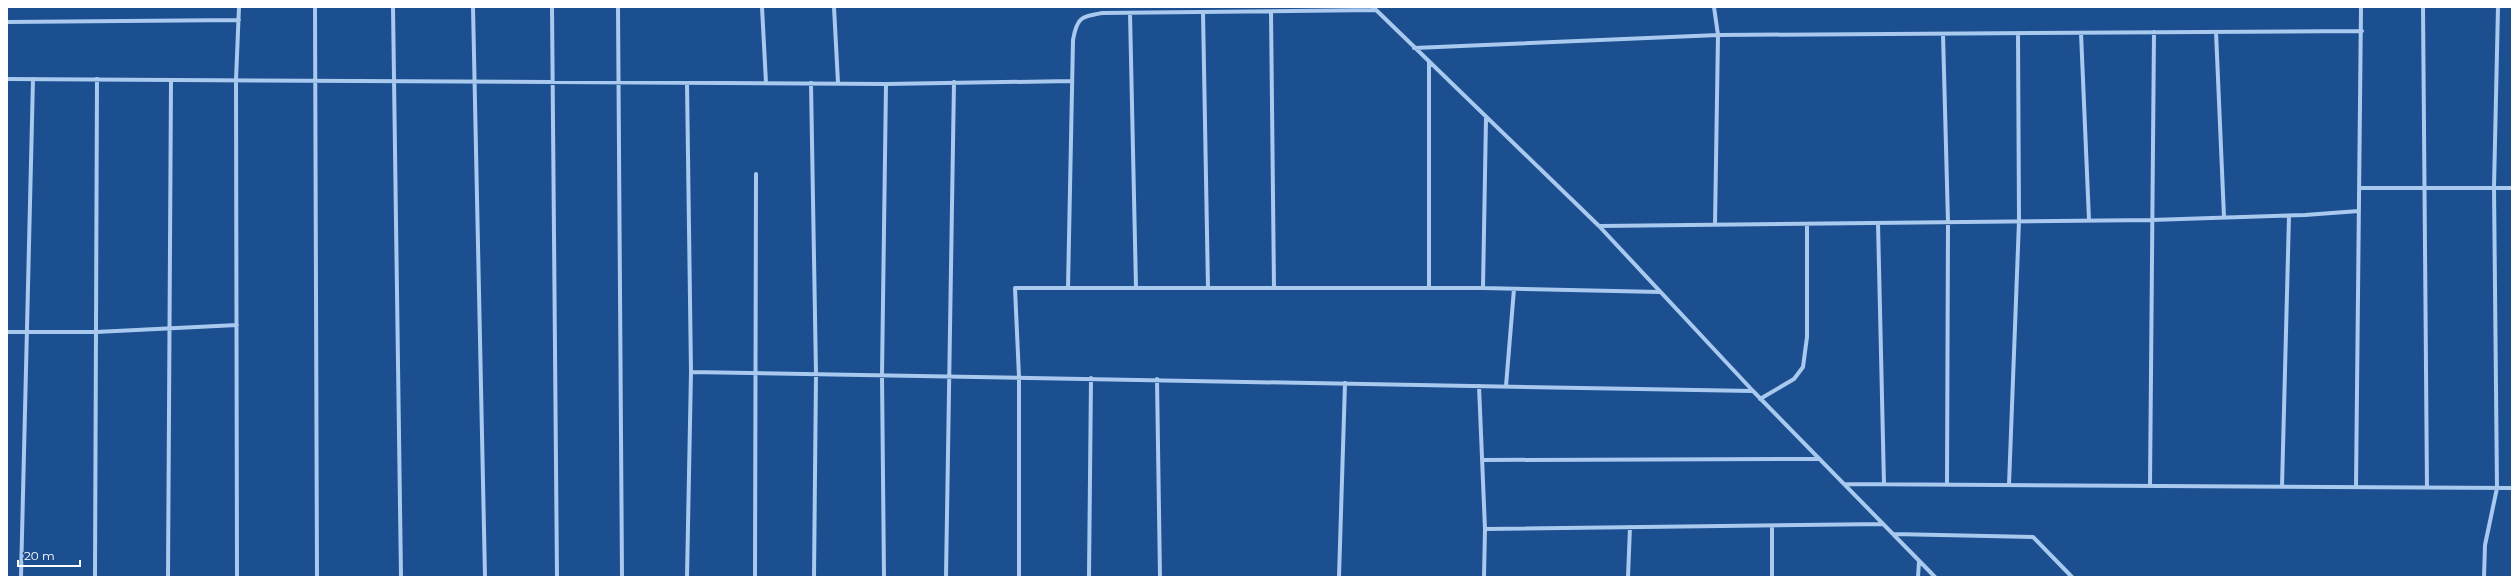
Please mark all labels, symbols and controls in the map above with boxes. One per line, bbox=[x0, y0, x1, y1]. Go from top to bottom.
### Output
scale bar bbox=[18, 542, 80, 568]
text: 20 m bbox=[24, 548, 55, 563]

